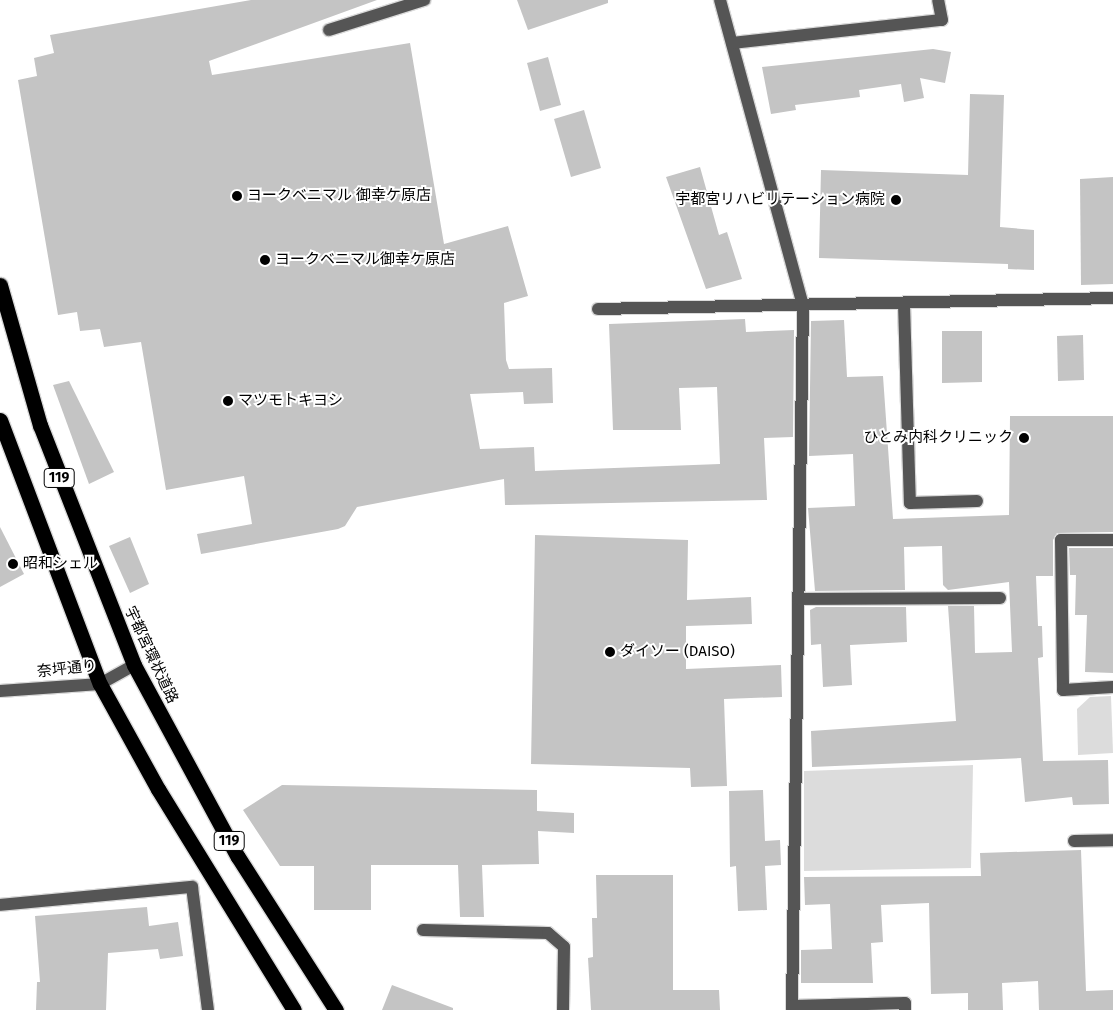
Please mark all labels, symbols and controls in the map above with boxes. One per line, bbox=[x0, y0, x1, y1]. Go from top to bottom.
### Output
place label: ヨークベニマル 御幸ケ原店 bbox=[247, 187, 431, 205]
marker: ヨークベニマル 御幸ケ原店 bbox=[231, 190, 243, 202]
place label: 宇都宮リハビリテーション病院 bbox=[675, 191, 885, 209]
marker: 宇都宮リハビリテーション病院 bbox=[889, 193, 903, 207]
place label: ヨークベニマル御幸ケ原店 bbox=[275, 251, 455, 269]
marker: ヨークベニマル御幸ケ原店 bbox=[259, 254, 271, 266]
place label: マツモトキヨシ bbox=[238, 392, 343, 410]
marker: マツモトキヨシ bbox=[222, 395, 234, 407]
place label: ひとみ内科クリニック bbox=[863, 429, 1013, 447]
marker: ひとみ内科クリニック bbox=[1017, 431, 1031, 445]
road number: 119 bbox=[43, 466, 75, 489]
place label: 昭和シェル bbox=[23, 555, 98, 573]
marker: 昭和シェル bbox=[7, 558, 19, 570]
street label: 宇都宮環状道路 bbox=[121, 604, 181, 706]
place label: ダイソー (DAISO) bbox=[620, 643, 735, 661]
marker: ダイソー (DAISO) bbox=[604, 646, 616, 658]
street label: 奈坪通り bbox=[36, 657, 98, 681]
road number: 119 bbox=[213, 829, 245, 852]

